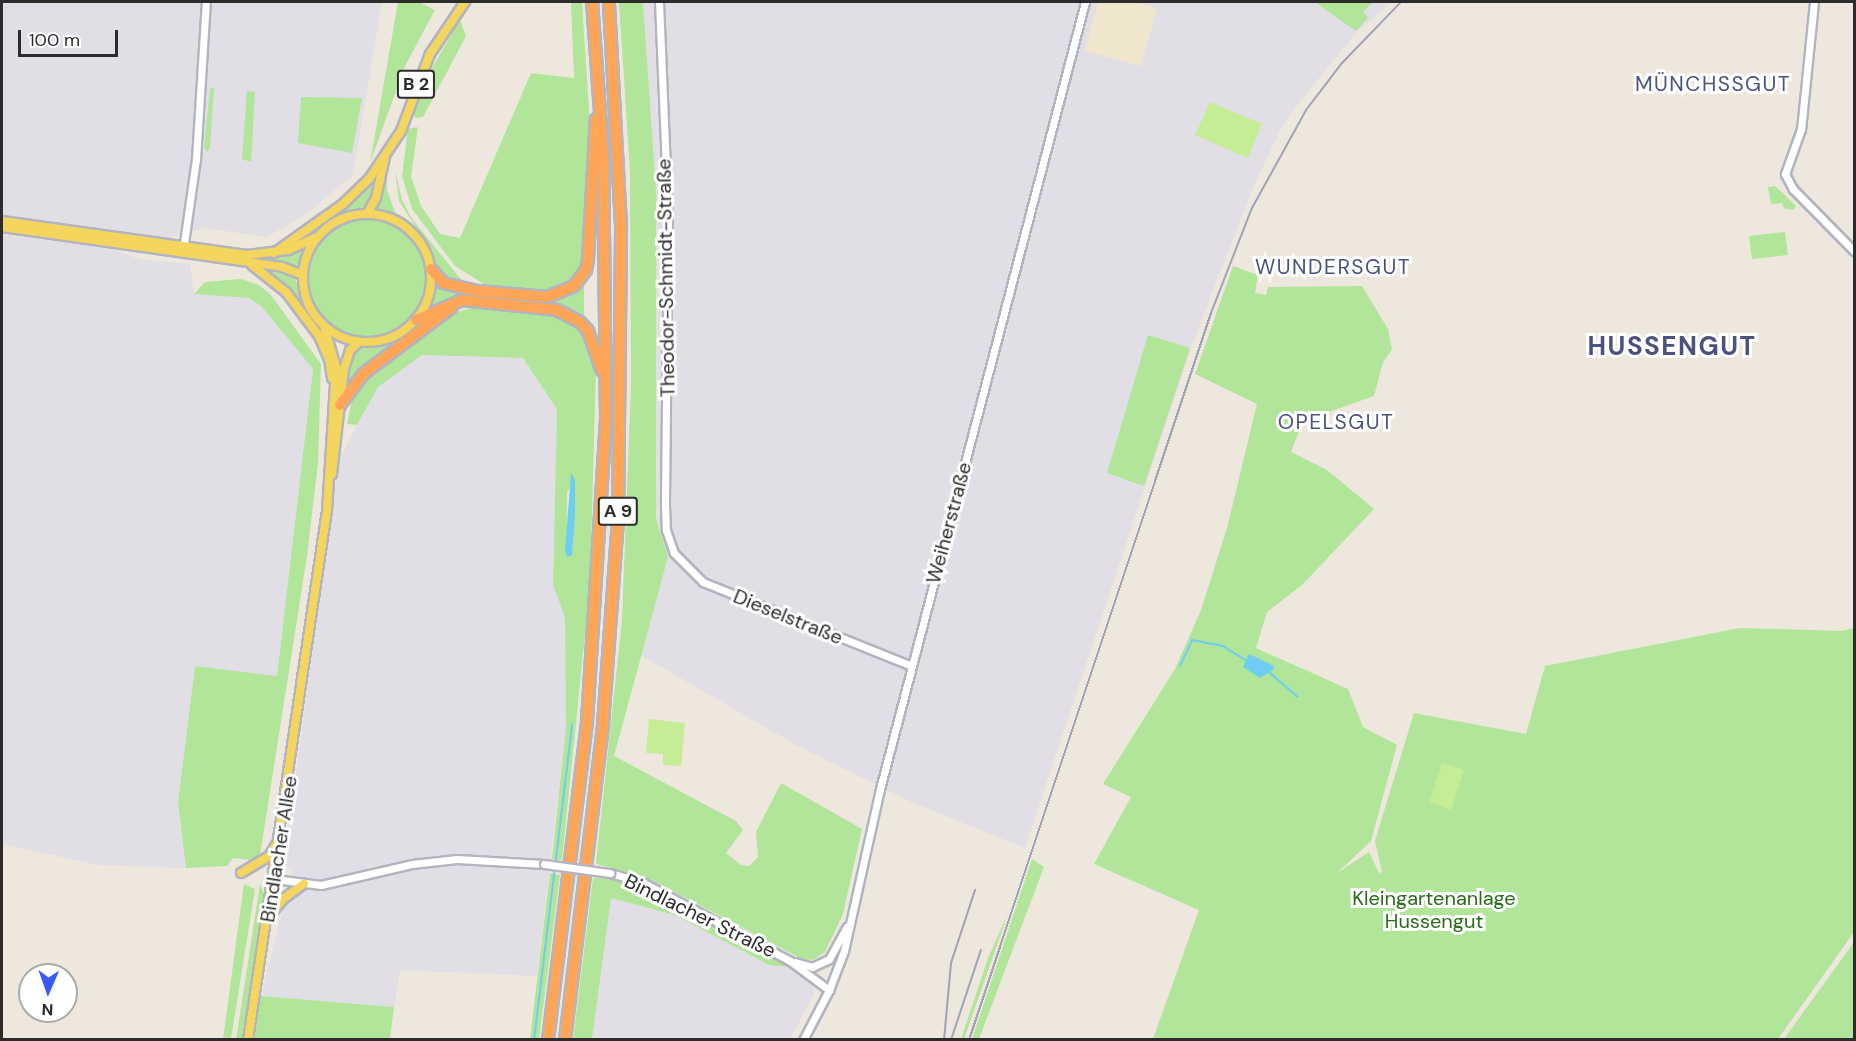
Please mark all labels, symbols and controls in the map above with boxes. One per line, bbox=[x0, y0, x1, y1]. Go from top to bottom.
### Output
scale bar bbox=[21, 18, 122, 56]
text: 100 m bbox=[29, 28, 80, 52]
road number: B 2 bbox=[396, 69, 436, 99]
district label: MÜNCHSSGUT bbox=[1635, 71, 1791, 97]
street label: Theodor-Schmidt-Straße bbox=[652, 158, 680, 398]
district label: WUNDERSGUT bbox=[1255, 254, 1411, 280]
district label: HUSSENGUT bbox=[1588, 331, 1756, 363]
district label: OPELSGUT bbox=[1278, 409, 1394, 435]
street label: Weiherstraße bbox=[921, 460, 977, 586]
road number: A 9 bbox=[597, 496, 639, 526]
street label: Dieselstraße bbox=[730, 584, 846, 650]
street label: Bindlacher Allee bbox=[256, 774, 302, 924]
street label: Bindlacher Straße bbox=[620, 869, 780, 963]
park label: Kleingartenanlage Hussengut bbox=[1352, 886, 1516, 933]
north arrow bbox=[18, 963, 78, 1023]
text: N bbox=[41, 999, 54, 1020]

